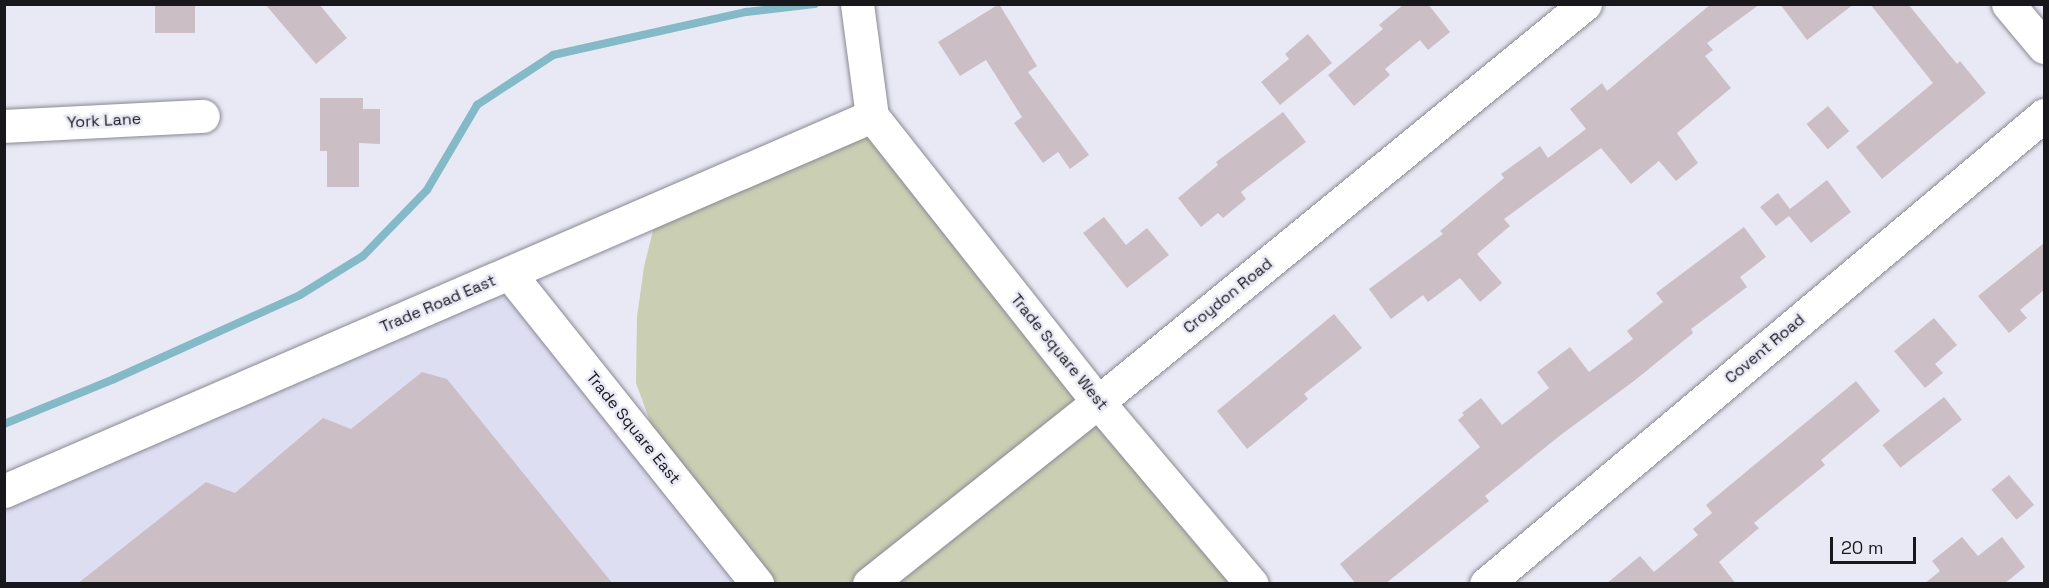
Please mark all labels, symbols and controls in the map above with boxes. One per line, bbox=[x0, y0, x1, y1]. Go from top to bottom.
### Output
street label: York Lane bbox=[66, 109, 142, 133]
street label: Croydon Road bbox=[1180, 254, 1276, 338]
street label: Trade Road East bbox=[377, 271, 499, 337]
street label: Trade Square West bbox=[1006, 290, 1112, 414]
street label: Covent Road bbox=[1721, 310, 1809, 388]
street label: Trade Square East bbox=[582, 368, 684, 488]
scale bar bbox=[1833, 525, 1918, 563]
text: 20 m bbox=[1841, 536, 1884, 559]

